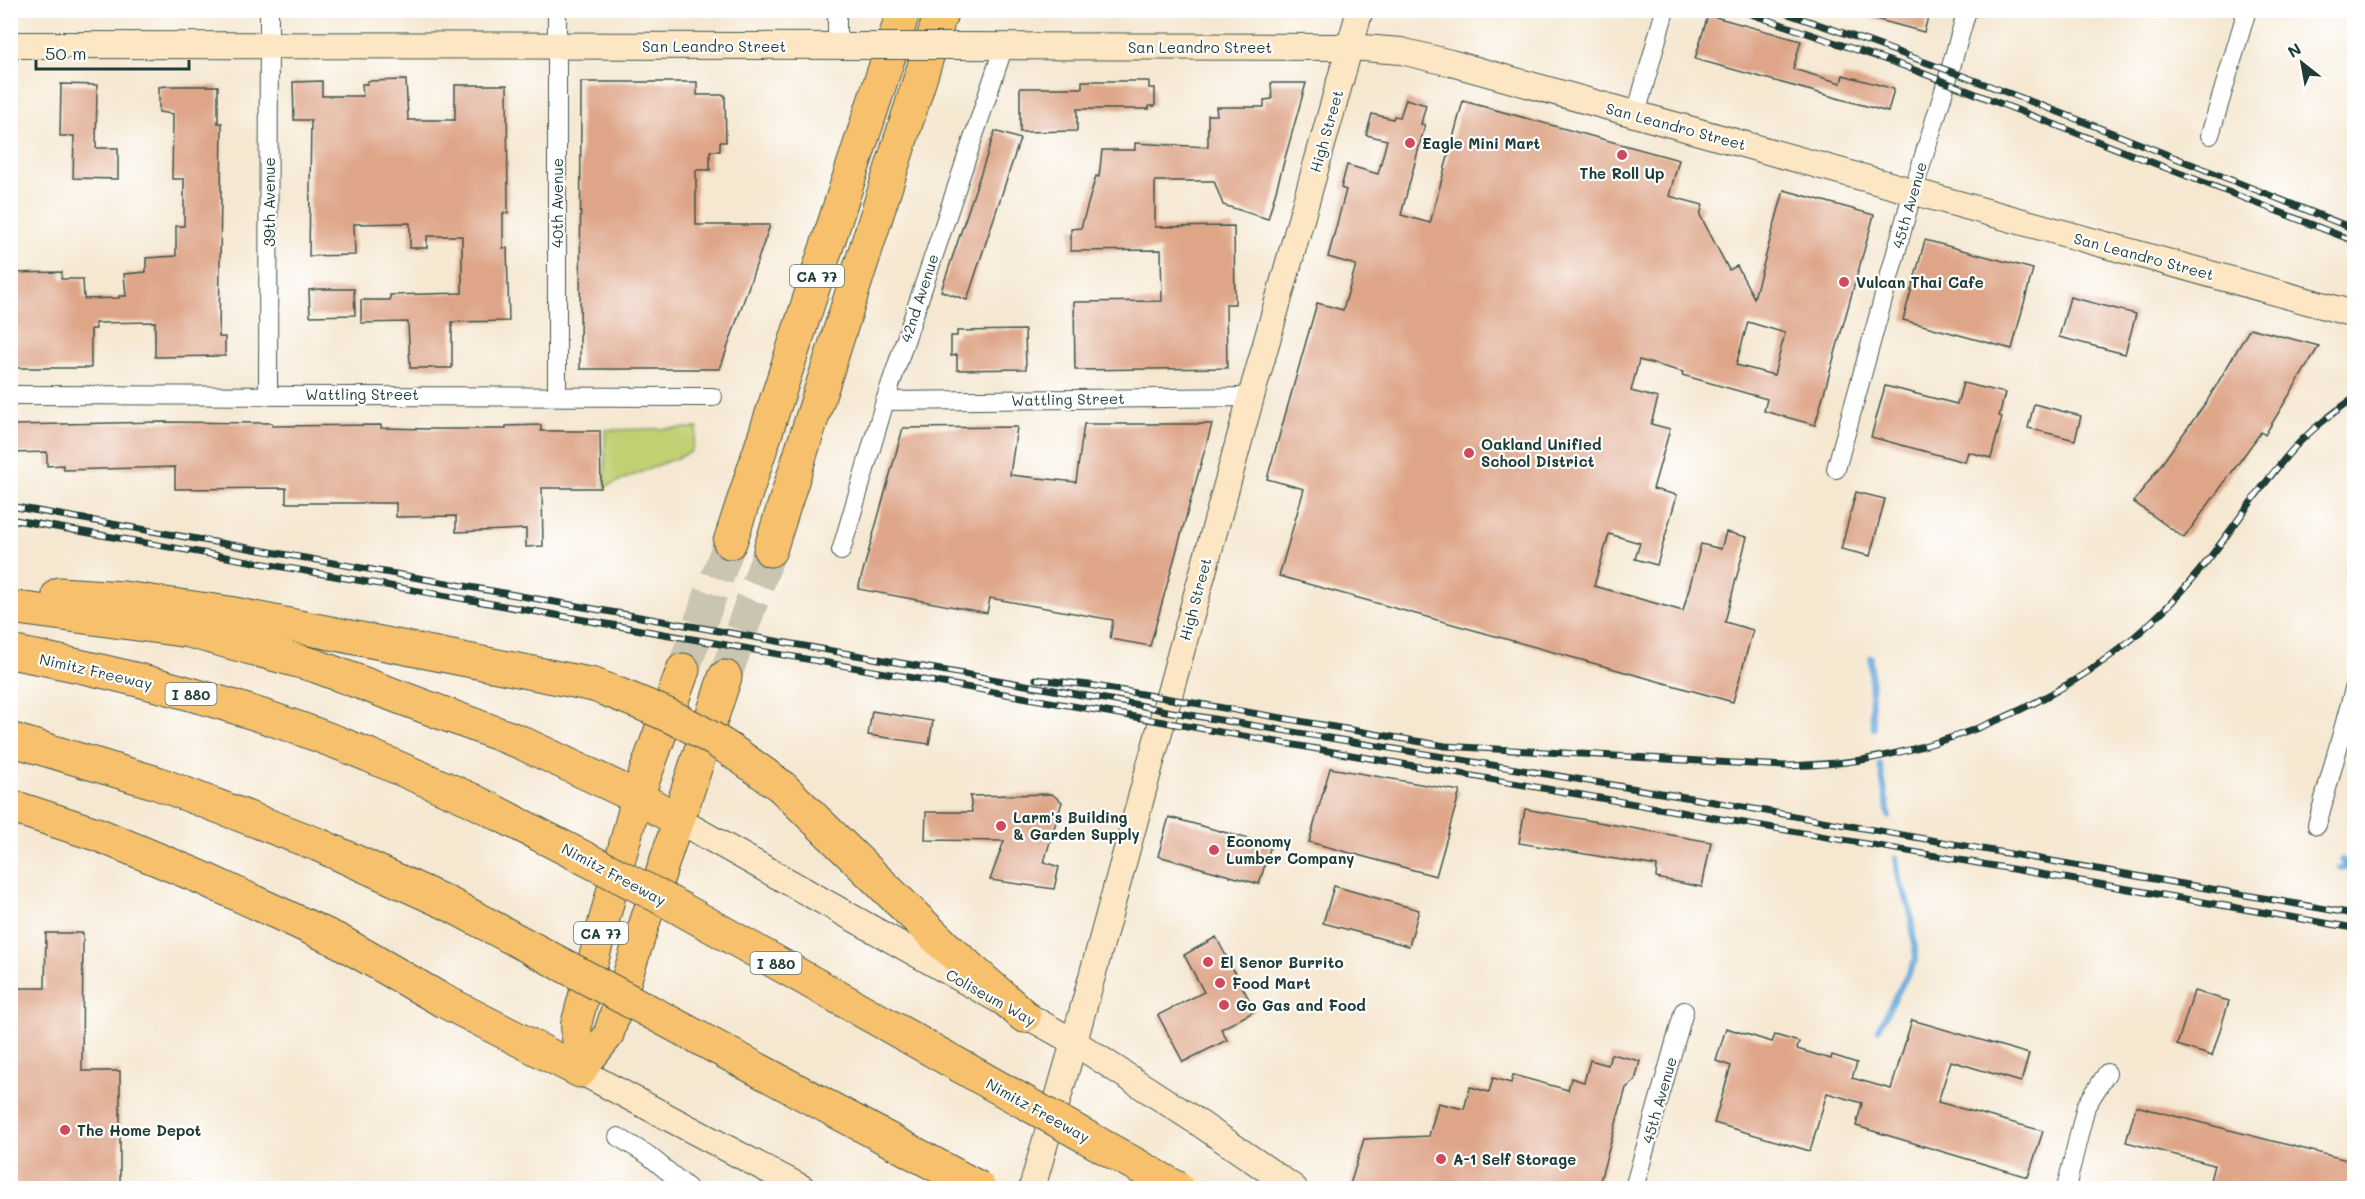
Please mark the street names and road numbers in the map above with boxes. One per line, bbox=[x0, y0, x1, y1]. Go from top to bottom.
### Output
street label: San Leandro Street bbox=[642, 36, 786, 56]
street label: San Leandro Street bbox=[1128, 37, 1272, 57]
street label: High Street bbox=[1305, 87, 1347, 175]
street label: San Leandro Street bbox=[1604, 98, 1748, 154]
street label: 39th Avenue bbox=[259, 157, 279, 247]
street label: 40th Avenue bbox=[547, 158, 567, 248]
street label: 45th Avenue bbox=[1887, 159, 1931, 251]
street label: San Leandro Street bbox=[2072, 228, 2216, 284]
street label: 42nd Avenue bbox=[895, 251, 943, 345]
road number: CA 77 bbox=[790, 265, 844, 287]
street label: Wattling Street bbox=[305, 384, 419, 404]
street label: Wattling Street bbox=[1011, 388, 1125, 410]
street label: High Street bbox=[1174, 555, 1216, 643]
street label: Nimitz Freeway bbox=[38, 648, 155, 694]
road number: I 880 bbox=[166, 683, 216, 705]
street label: Nimitz Freeway bbox=[558, 838, 670, 910]
road number: CA 77 bbox=[574, 922, 628, 944]
road number: I 880 bbox=[750, 952, 802, 974]
street label: Coliseum Way bbox=[942, 964, 1040, 1030]
street label: 45th Avenue bbox=[1637, 1054, 1681, 1146]
street label: Nimitz Freeway bbox=[983, 1073, 1093, 1147]

